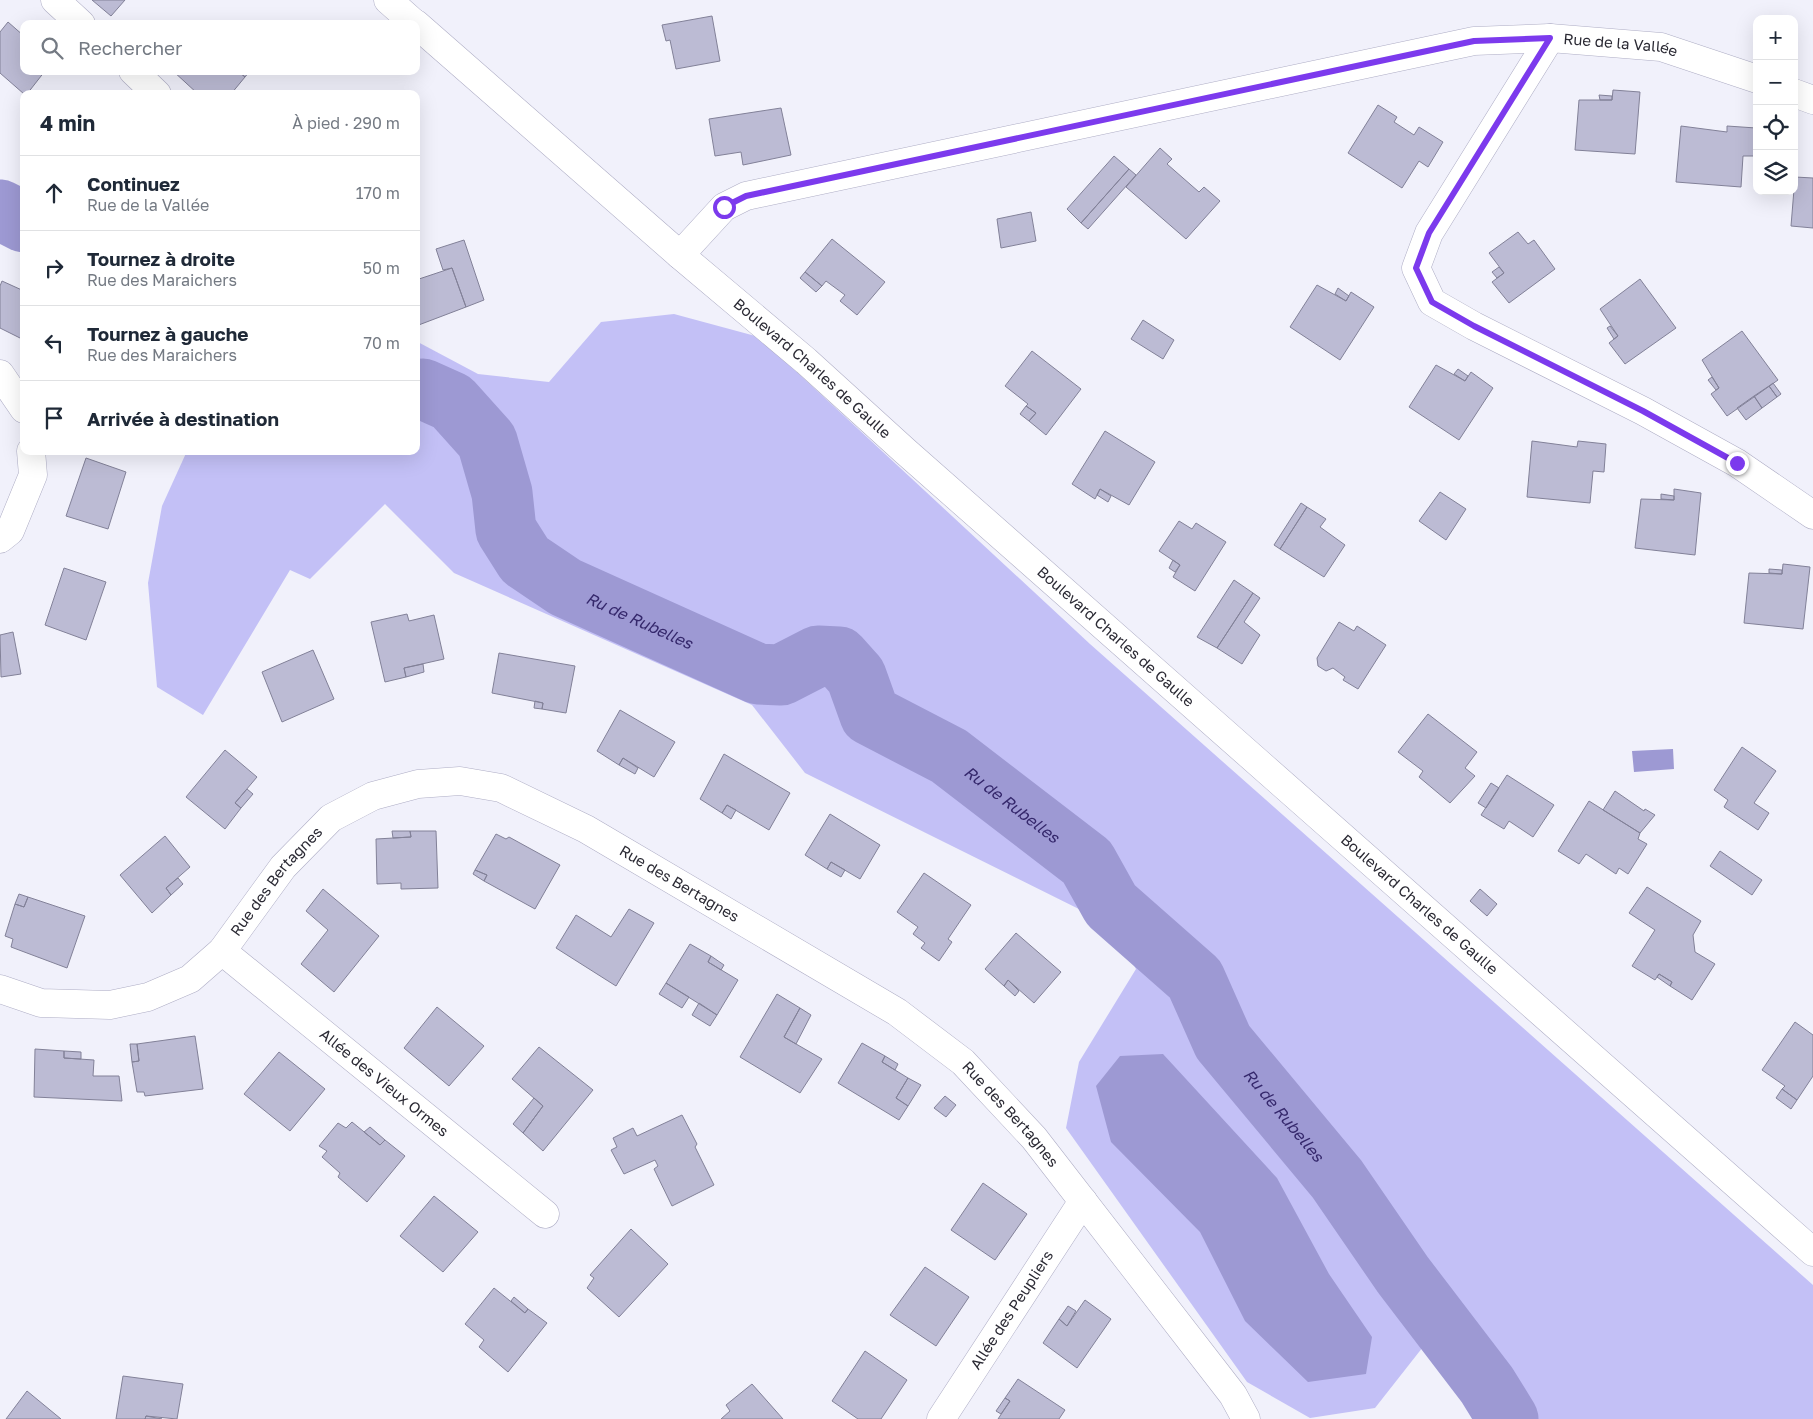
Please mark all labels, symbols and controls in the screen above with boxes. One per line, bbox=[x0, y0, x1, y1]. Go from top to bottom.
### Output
map controls bbox=[1753, 15, 1798, 195]
button: + bbox=[1753, 15, 1798, 60]
search box bbox=[20, 20, 420, 75]
street label: Rue de la Vallée bbox=[1563, 29, 1680, 60]
icon: search bbox=[38, 34, 66, 62]
text: Rechercher bbox=[78, 36, 183, 59]
button: − bbox=[1753, 60, 1798, 105]
button: locate bbox=[1753, 105, 1798, 150]
text: 4 min bbox=[40, 110, 95, 136]
text: À pied · 290 m bbox=[292, 113, 400, 133]
button: layers bbox=[1753, 150, 1798, 195]
text: Continuez bbox=[87, 172, 180, 195]
icon: ahead bbox=[40, 179, 68, 207]
text: 170 m bbox=[356, 183, 400, 203]
text: Rue de la Vallée bbox=[87, 195, 209, 215]
route start bbox=[713, 196, 736, 219]
text: Tournez à droite bbox=[87, 247, 235, 270]
icon: right bbox=[40, 254, 68, 282]
text: 50 m bbox=[363, 258, 400, 278]
text: Rue des Maraichers bbox=[87, 270, 237, 290]
street label: Boulevard Charles de Gaulle bbox=[730, 294, 895, 442]
text: Tournez à gauche bbox=[87, 322, 248, 345]
icon: left bbox=[40, 329, 68, 357]
text: 70 m bbox=[363, 333, 400, 353]
text: Rue des Maraichers bbox=[87, 345, 237, 365]
icon: arrive bbox=[40, 404, 68, 432]
text: Arrivée à destination bbox=[87, 407, 279, 430]
route end bbox=[1726, 452, 1749, 475]
street label: Boulevard Charles de Gaulle bbox=[1034, 562, 1199, 710]
water label: Ru de Rubelles bbox=[583, 588, 697, 654]
water label: Ru de Rubelles bbox=[960, 761, 1065, 848]
street label: Rue des Bertagnes bbox=[226, 822, 326, 939]
street label: Boulevard Charles de Gaulle bbox=[1338, 830, 1502, 978]
street label: Rue des Bertagnes bbox=[617, 841, 743, 925]
street label: Allée des Vieux Ormes bbox=[317, 1024, 453, 1140]
street label: Rue des Bertagnes bbox=[959, 1057, 1063, 1170]
water label: Ru de Rubelles bbox=[1240, 1065, 1329, 1167]
street label: Allée des Peupliers bbox=[966, 1247, 1056, 1372]

